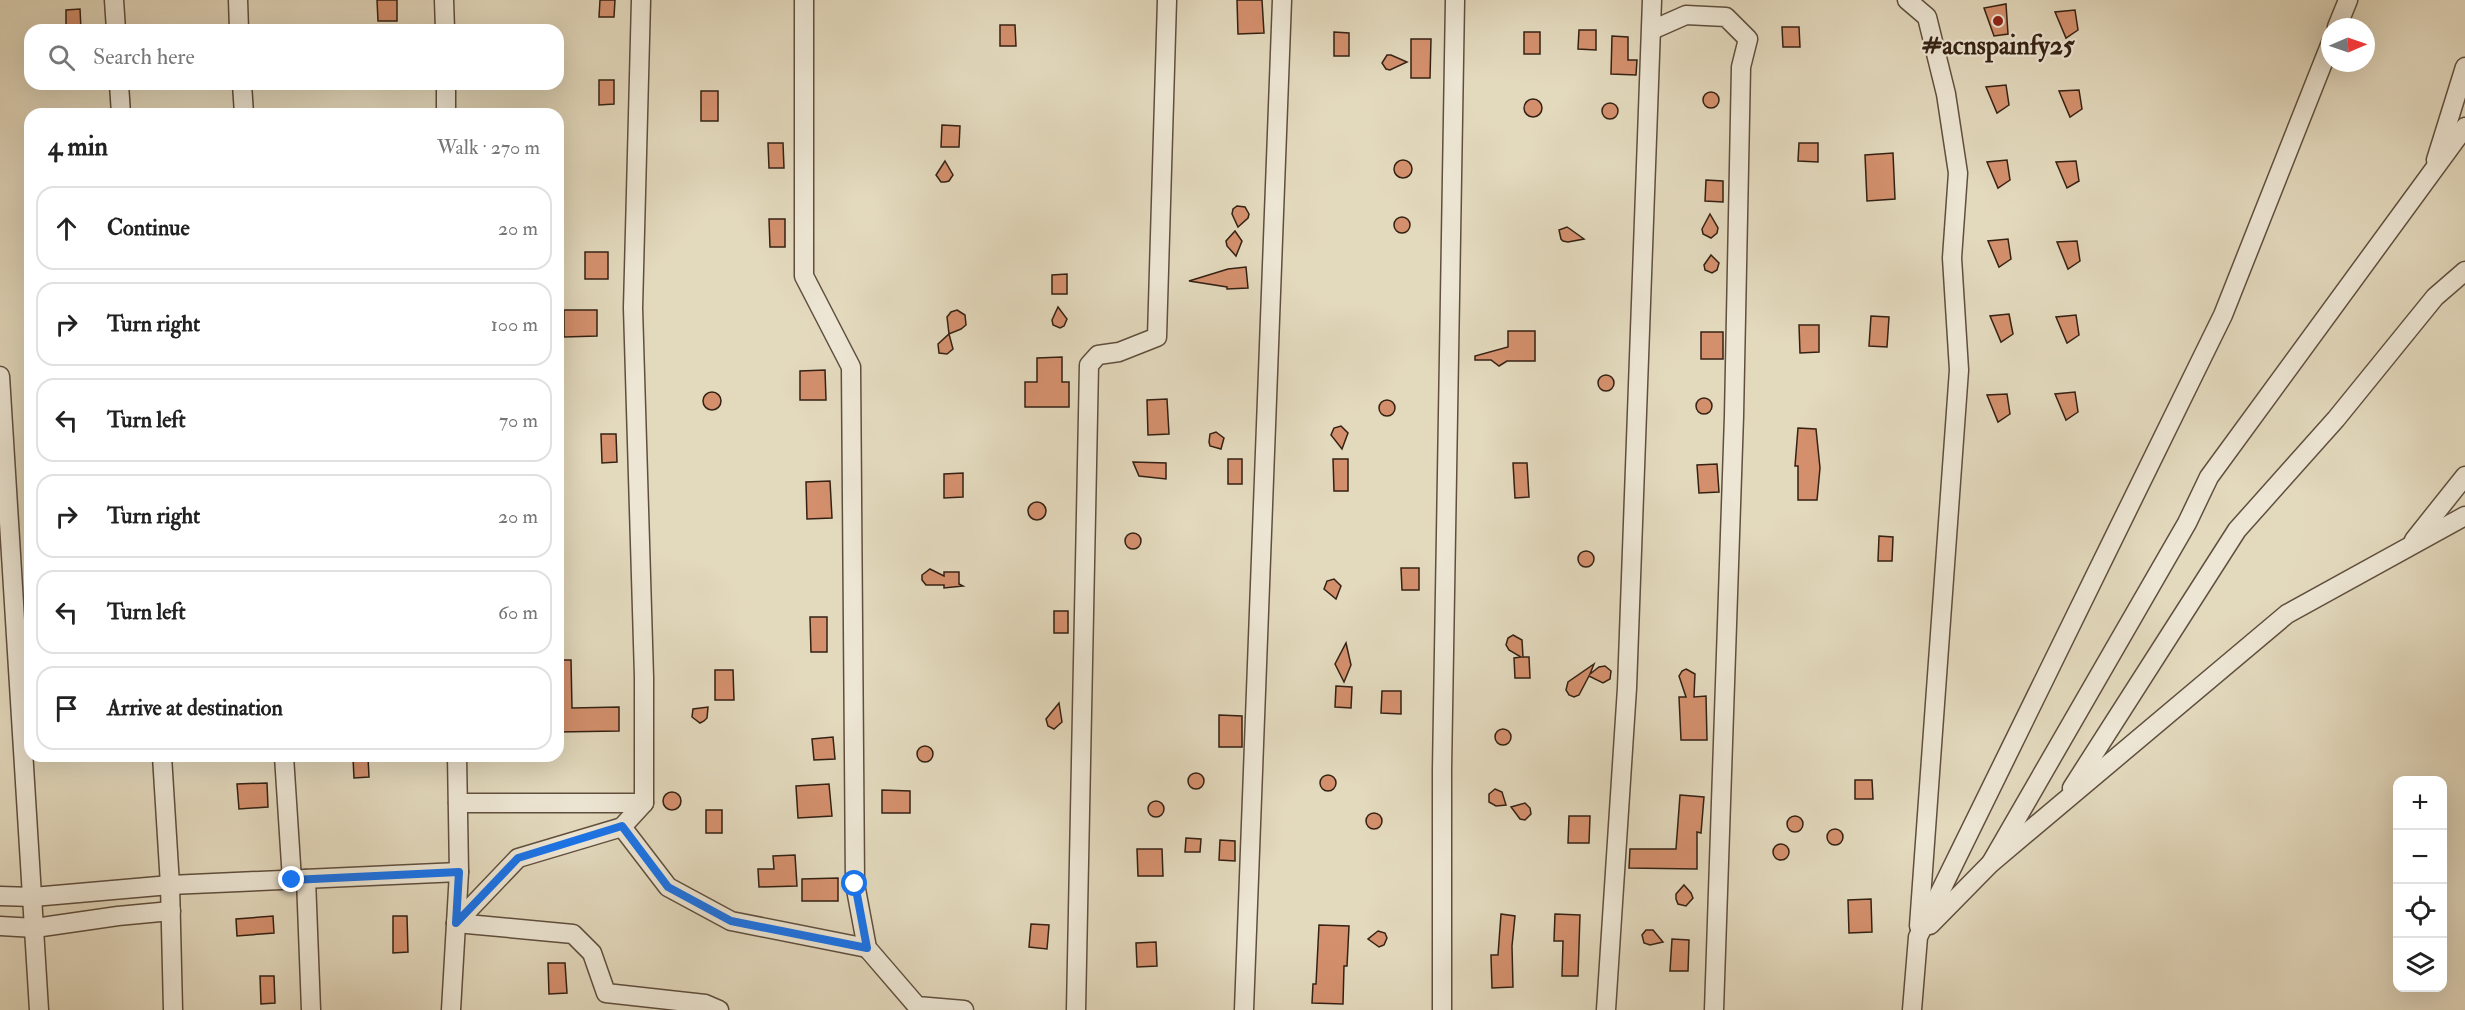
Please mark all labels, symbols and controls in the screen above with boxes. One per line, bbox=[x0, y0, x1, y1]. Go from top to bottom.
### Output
marker: #acnspainfy25 bbox=[1991, 14, 2005, 28]
north arrow bbox=[2321, 18, 2375, 72]
search box bbox=[24, 24, 564, 90]
place label: #acnspainfy25 bbox=[1922, 30, 2075, 63]
icon: search bbox=[45, 41, 78, 74]
text: Search here bbox=[93, 43, 195, 71]
text: 4 min bbox=[48, 131, 108, 163]
text: Walk · 270 m bbox=[437, 135, 540, 160]
icon: ahead bbox=[50, 212, 83, 245]
text: Continue bbox=[107, 214, 190, 242]
text: 20 m bbox=[498, 216, 538, 241]
icon: right bbox=[50, 308, 83, 341]
text: Turn right bbox=[107, 310, 200, 338]
text: 100 m bbox=[491, 312, 538, 337]
icon: left bbox=[50, 404, 83, 437]
text: Turn left bbox=[107, 406, 186, 434]
text: 70 m bbox=[499, 408, 538, 433]
icon: right bbox=[50, 500, 83, 533]
text: Turn right bbox=[107, 502, 200, 530]
text: 20 m bbox=[498, 504, 538, 529]
icon: left bbox=[50, 596, 83, 629]
text: Turn left bbox=[107, 598, 186, 626]
text: 60 m bbox=[498, 600, 538, 625]
icon: arrive bbox=[50, 692, 83, 725]
text: Arrive at destination bbox=[107, 694, 283, 722]
map controls bbox=[2393, 776, 2447, 992]
button: + bbox=[2393, 776, 2447, 830]
button: − bbox=[2393, 830, 2447, 884]
route end bbox=[278, 866, 304, 892]
route start bbox=[841, 870, 867, 896]
button: locate bbox=[2393, 884, 2447, 938]
button: layers bbox=[2393, 938, 2447, 992]

